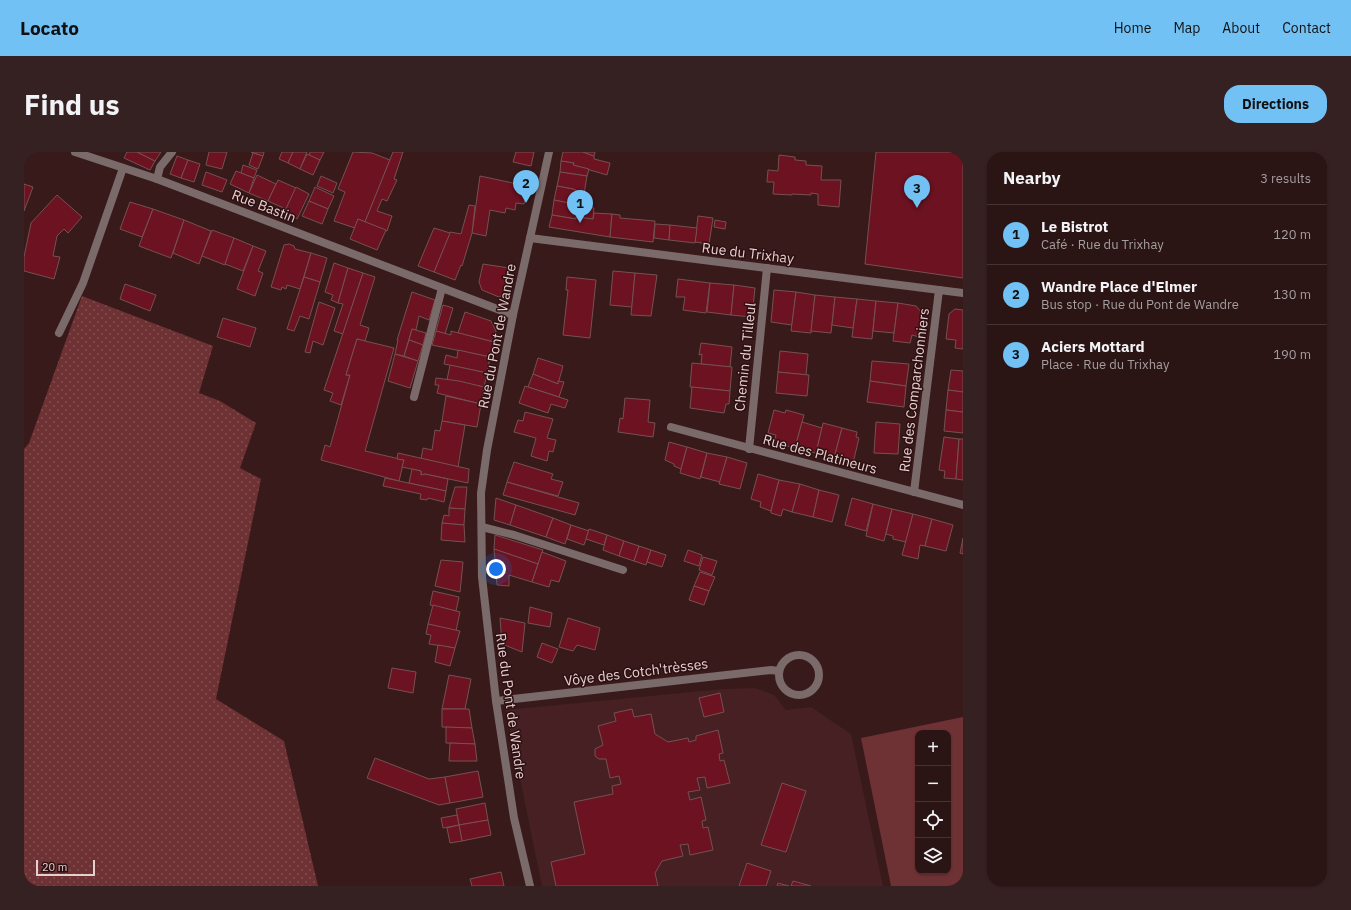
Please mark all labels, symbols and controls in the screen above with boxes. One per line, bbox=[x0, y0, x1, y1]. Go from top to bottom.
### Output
text: Locato bbox=[20, 16, 79, 40]
text: Home bbox=[1114, 19, 1151, 37]
text: Map bbox=[1173, 19, 1200, 37]
text: About bbox=[1222, 19, 1260, 37]
text: Contact bbox=[1282, 19, 1331, 37]
button: Directions bbox=[1224, 85, 1327, 123]
text: Find us bbox=[24, 86, 120, 123]
text: Nearby bbox=[1003, 167, 1061, 189]
pin: 2 bbox=[513, 170, 539, 203]
text: 3 results bbox=[1260, 170, 1311, 187]
pin: 3 bbox=[904, 175, 930, 208]
street label: Rue Bastin bbox=[229, 185, 299, 227]
pin: 1 bbox=[567, 190, 593, 223]
text: Le Bistrot bbox=[1041, 217, 1108, 236]
text: 1 bbox=[1012, 226, 1020, 243]
text: 120 m bbox=[1273, 226, 1311, 243]
text: Café · Rue du Trixhay bbox=[1041, 236, 1164, 253]
street label: Rue du Trixhay bbox=[701, 238, 795, 268]
street label: Rue du Pont de Wandre bbox=[474, 262, 520, 410]
text: Wandre Place d'Elmer bbox=[1041, 277, 1197, 296]
text: 2 bbox=[1012, 286, 1020, 303]
text: 130 m bbox=[1273, 286, 1311, 303]
text: Bus stop · Rue du Pont de Wandre bbox=[1041, 296, 1239, 313]
street label: Chemin du Tilleul bbox=[730, 302, 760, 412]
street label: Rue des Comparchonniers bbox=[895, 307, 933, 473]
text: Aciers Mottard bbox=[1041, 337, 1145, 356]
text: 3 bbox=[1012, 346, 1020, 363]
text: 190 m bbox=[1273, 346, 1311, 363]
text: Place · Rue du Trixhay bbox=[1041, 356, 1169, 373]
street label: Rue des Platineurs bbox=[761, 430, 879, 478]
your location bbox=[486, 559, 506, 579]
street label: Rue du Pont de Wandre bbox=[492, 632, 530, 780]
street label: Vôye des Cotch'trèsses bbox=[563, 654, 709, 690]
map controls bbox=[915, 730, 951, 874]
button: + bbox=[915, 730, 951, 766]
button: − bbox=[915, 766, 951, 802]
button: locate bbox=[915, 802, 951, 838]
button: layers bbox=[915, 838, 951, 874]
scale bar bbox=[36, 858, 95, 877]
text: 20 m bbox=[42, 860, 67, 874]

